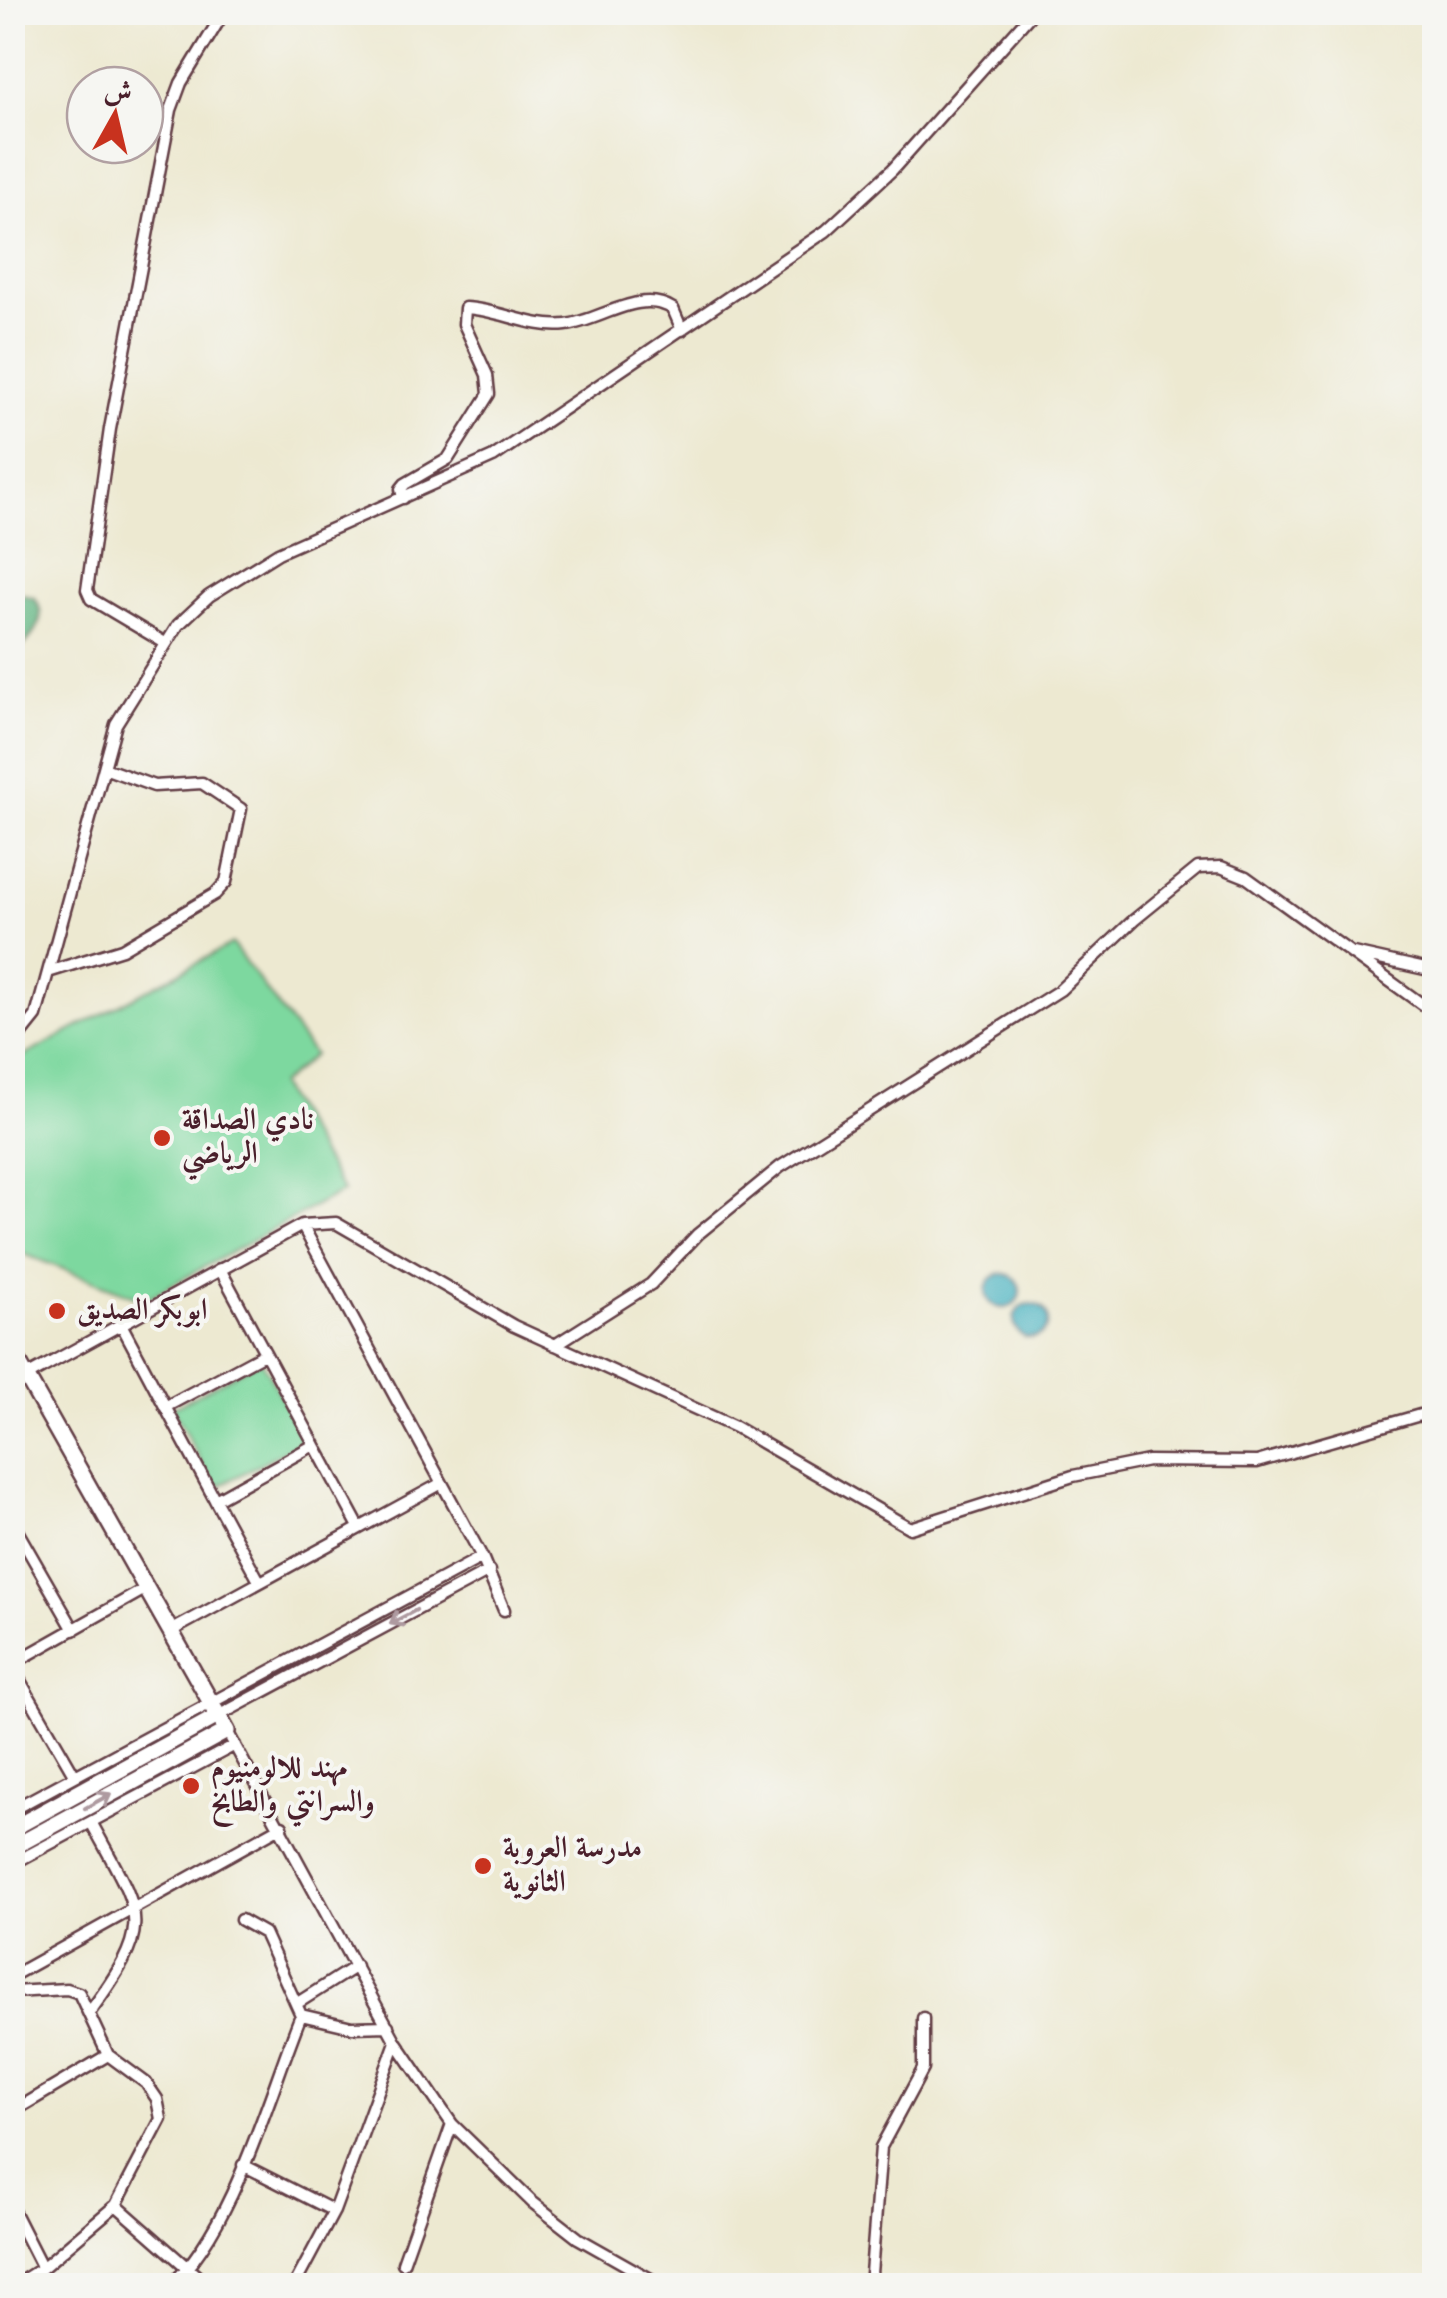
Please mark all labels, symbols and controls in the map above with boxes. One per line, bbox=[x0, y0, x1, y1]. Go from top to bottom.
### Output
north arrow bbox=[65, 65, 165, 165]
text: ش bbox=[102, 77, 134, 109]
place label: نادي الصداقة الرياضي bbox=[182, 1105, 314, 1181]
marker: نادي الصداقة الرياضي bbox=[151, 1127, 173, 1149]
place label: ابوبكر الصديق bbox=[77, 1294, 207, 1328]
marker: ابوبكر الصديق bbox=[46, 1300, 68, 1322]
one-way arrow bbox=[389, 1608, 419, 1627]
place label: مهند للالومنيوم والسرانتي والطابخ bbox=[211, 1754, 375, 1827]
marker: مهند للالومنيوم والسرانتي والطابخ bbox=[180, 1775, 202, 1797]
one-way arrow bbox=[83, 1791, 113, 1811]
place label: مدرسة العروبة الثانوية bbox=[503, 1834, 642, 1900]
marker: مدرسة العروبة الثانوية bbox=[472, 1855, 494, 1877]

